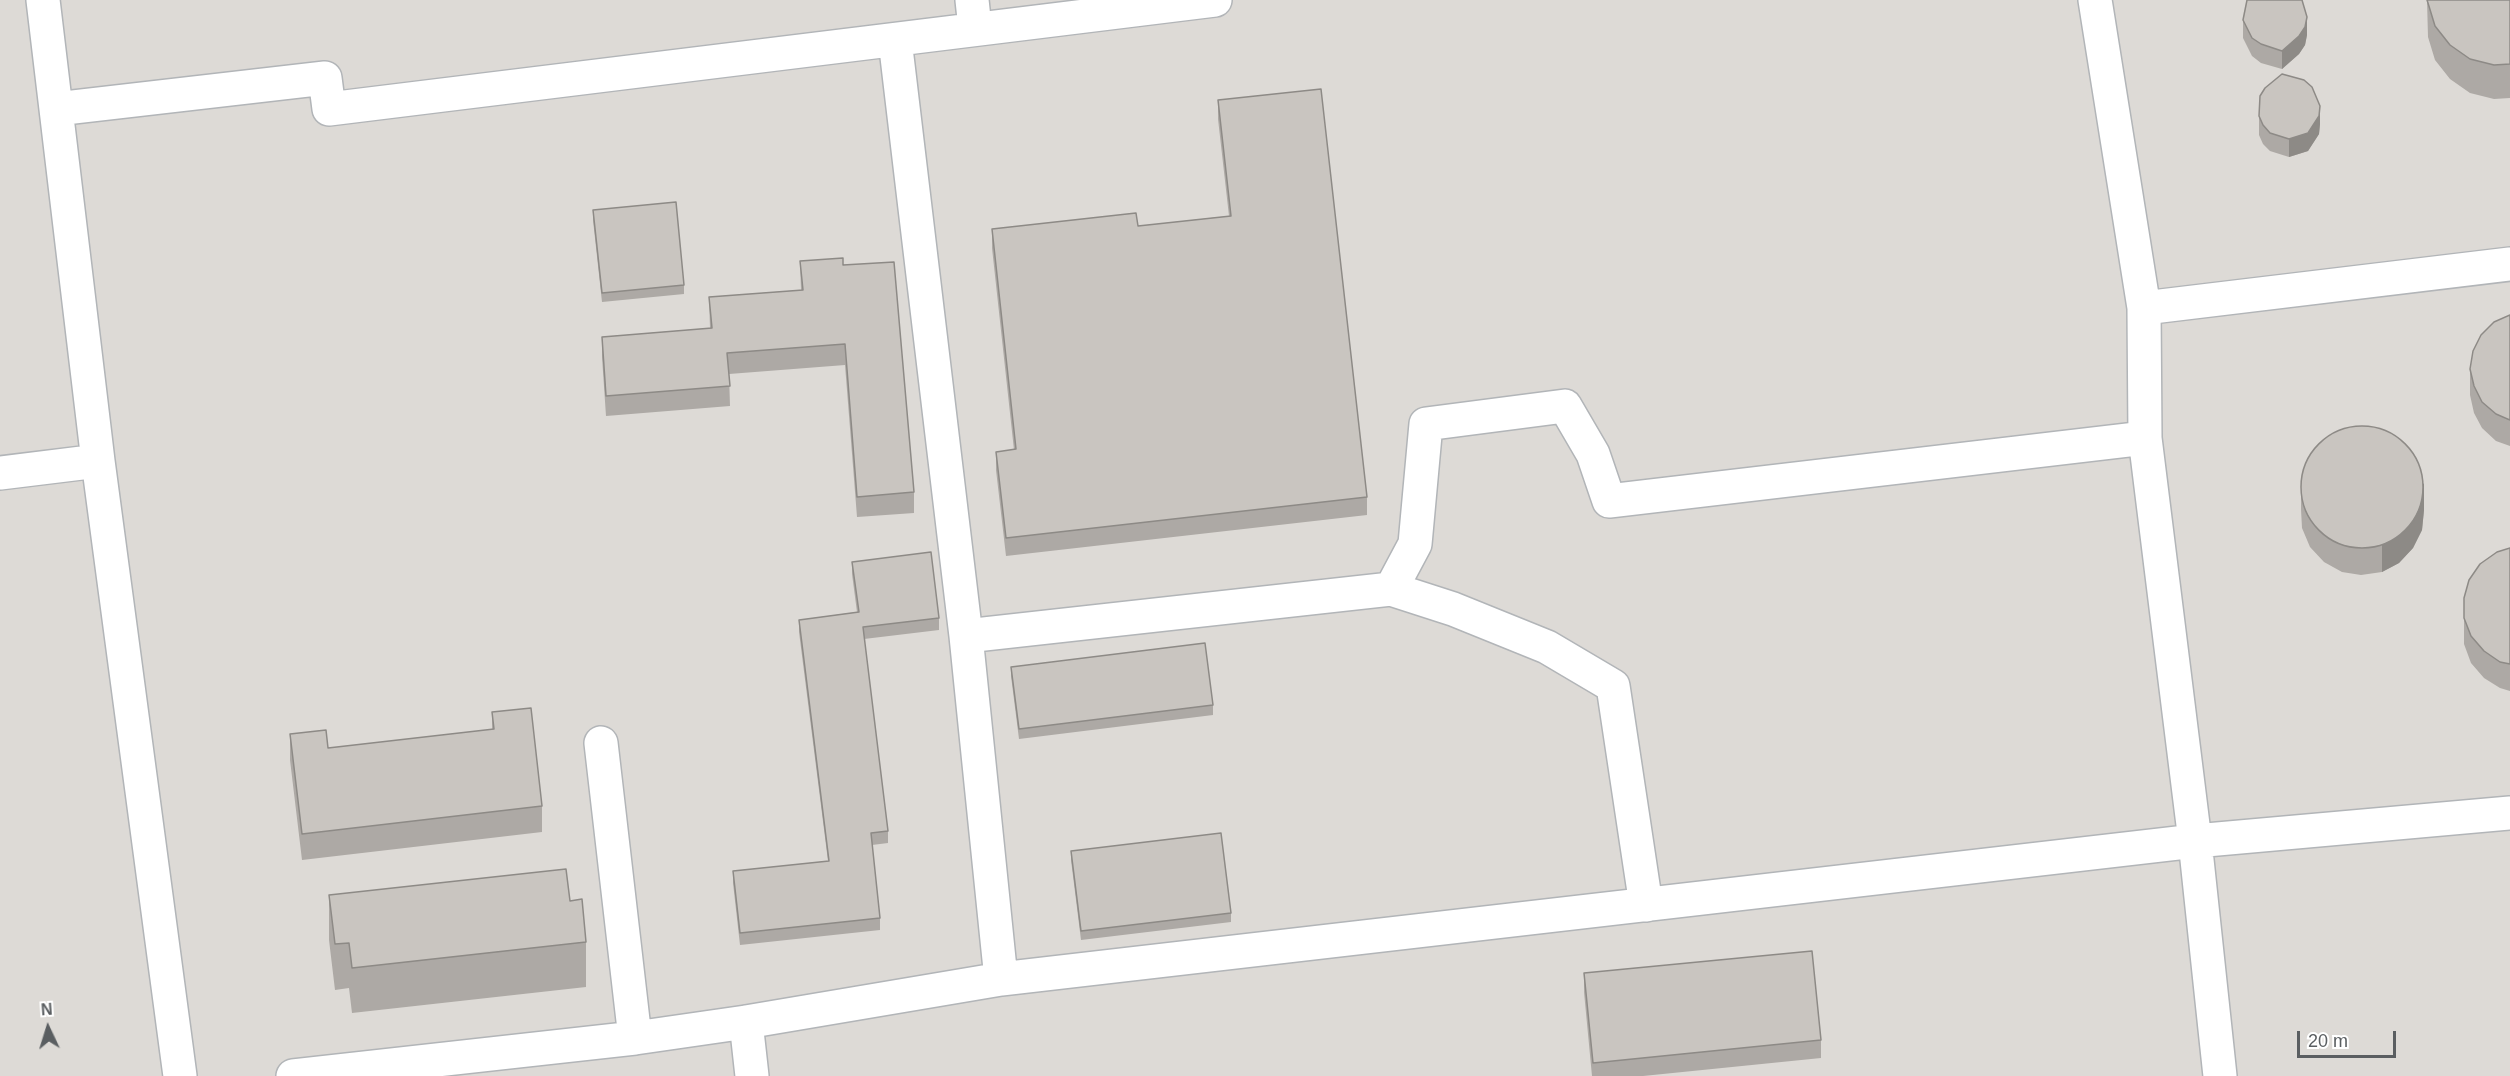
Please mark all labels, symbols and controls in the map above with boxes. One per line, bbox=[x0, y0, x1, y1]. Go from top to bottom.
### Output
north arrow bbox=[18, 998, 78, 1058]
text: N bbox=[40, 1001, 53, 1018]
scale bar bbox=[2300, 1019, 2399, 1057]
text: 20 m bbox=[2308, 1031, 2348, 1051]

